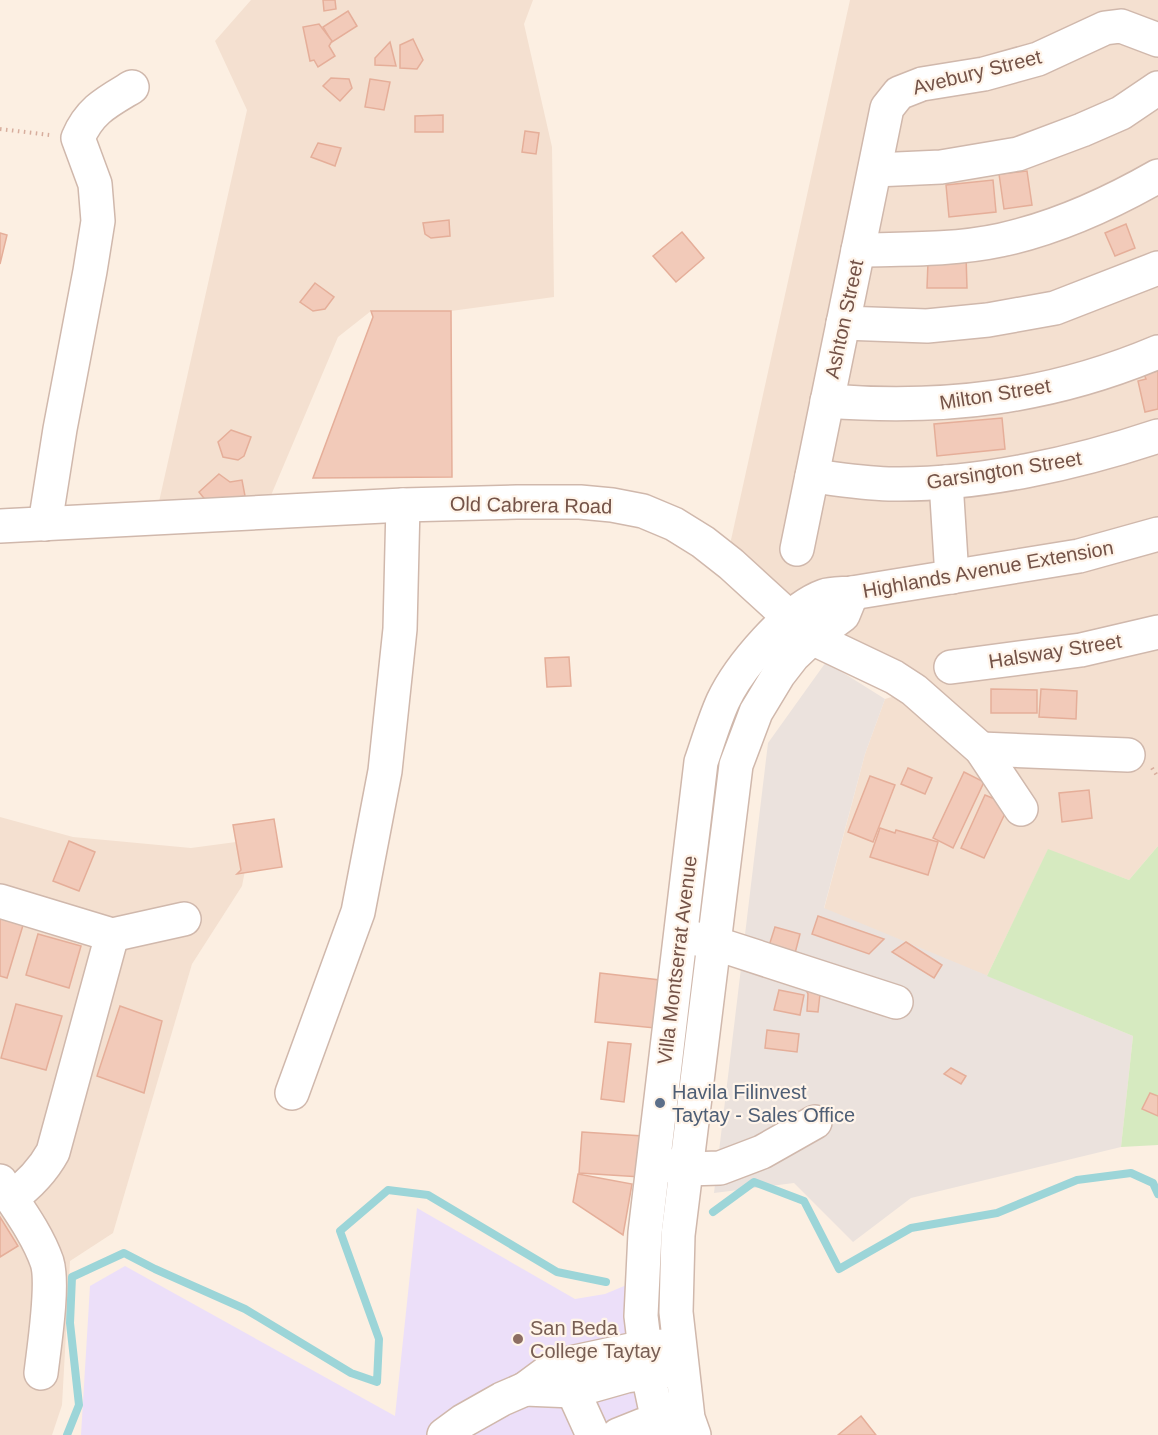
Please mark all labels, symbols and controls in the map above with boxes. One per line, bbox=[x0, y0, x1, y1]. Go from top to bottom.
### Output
street label: Avebury Street bbox=[910, 45, 1044, 99]
street label: Ashton Street bbox=[821, 257, 867, 381]
street label: Milton Street bbox=[938, 374, 1053, 414]
street label: Garsington Street bbox=[925, 447, 1084, 493]
street label: Old Cabrera Road bbox=[450, 493, 612, 517]
street label: Highlands Avenue Extension bbox=[861, 536, 1115, 602]
street label: Halsway Street bbox=[987, 630, 1124, 672]
street label: Villa Montserrat Avenue bbox=[653, 854, 701, 1066]
place label: Havila Filinvest Taytay - Sales Office bbox=[672, 1081, 855, 1126]
marker: Havila Filinvest Taytay - Sales Office bbox=[653, 1096, 667, 1110]
place label: San Beda College Taytay bbox=[530, 1317, 661, 1362]
marker: San Beda College Taytay bbox=[511, 1332, 525, 1346]

